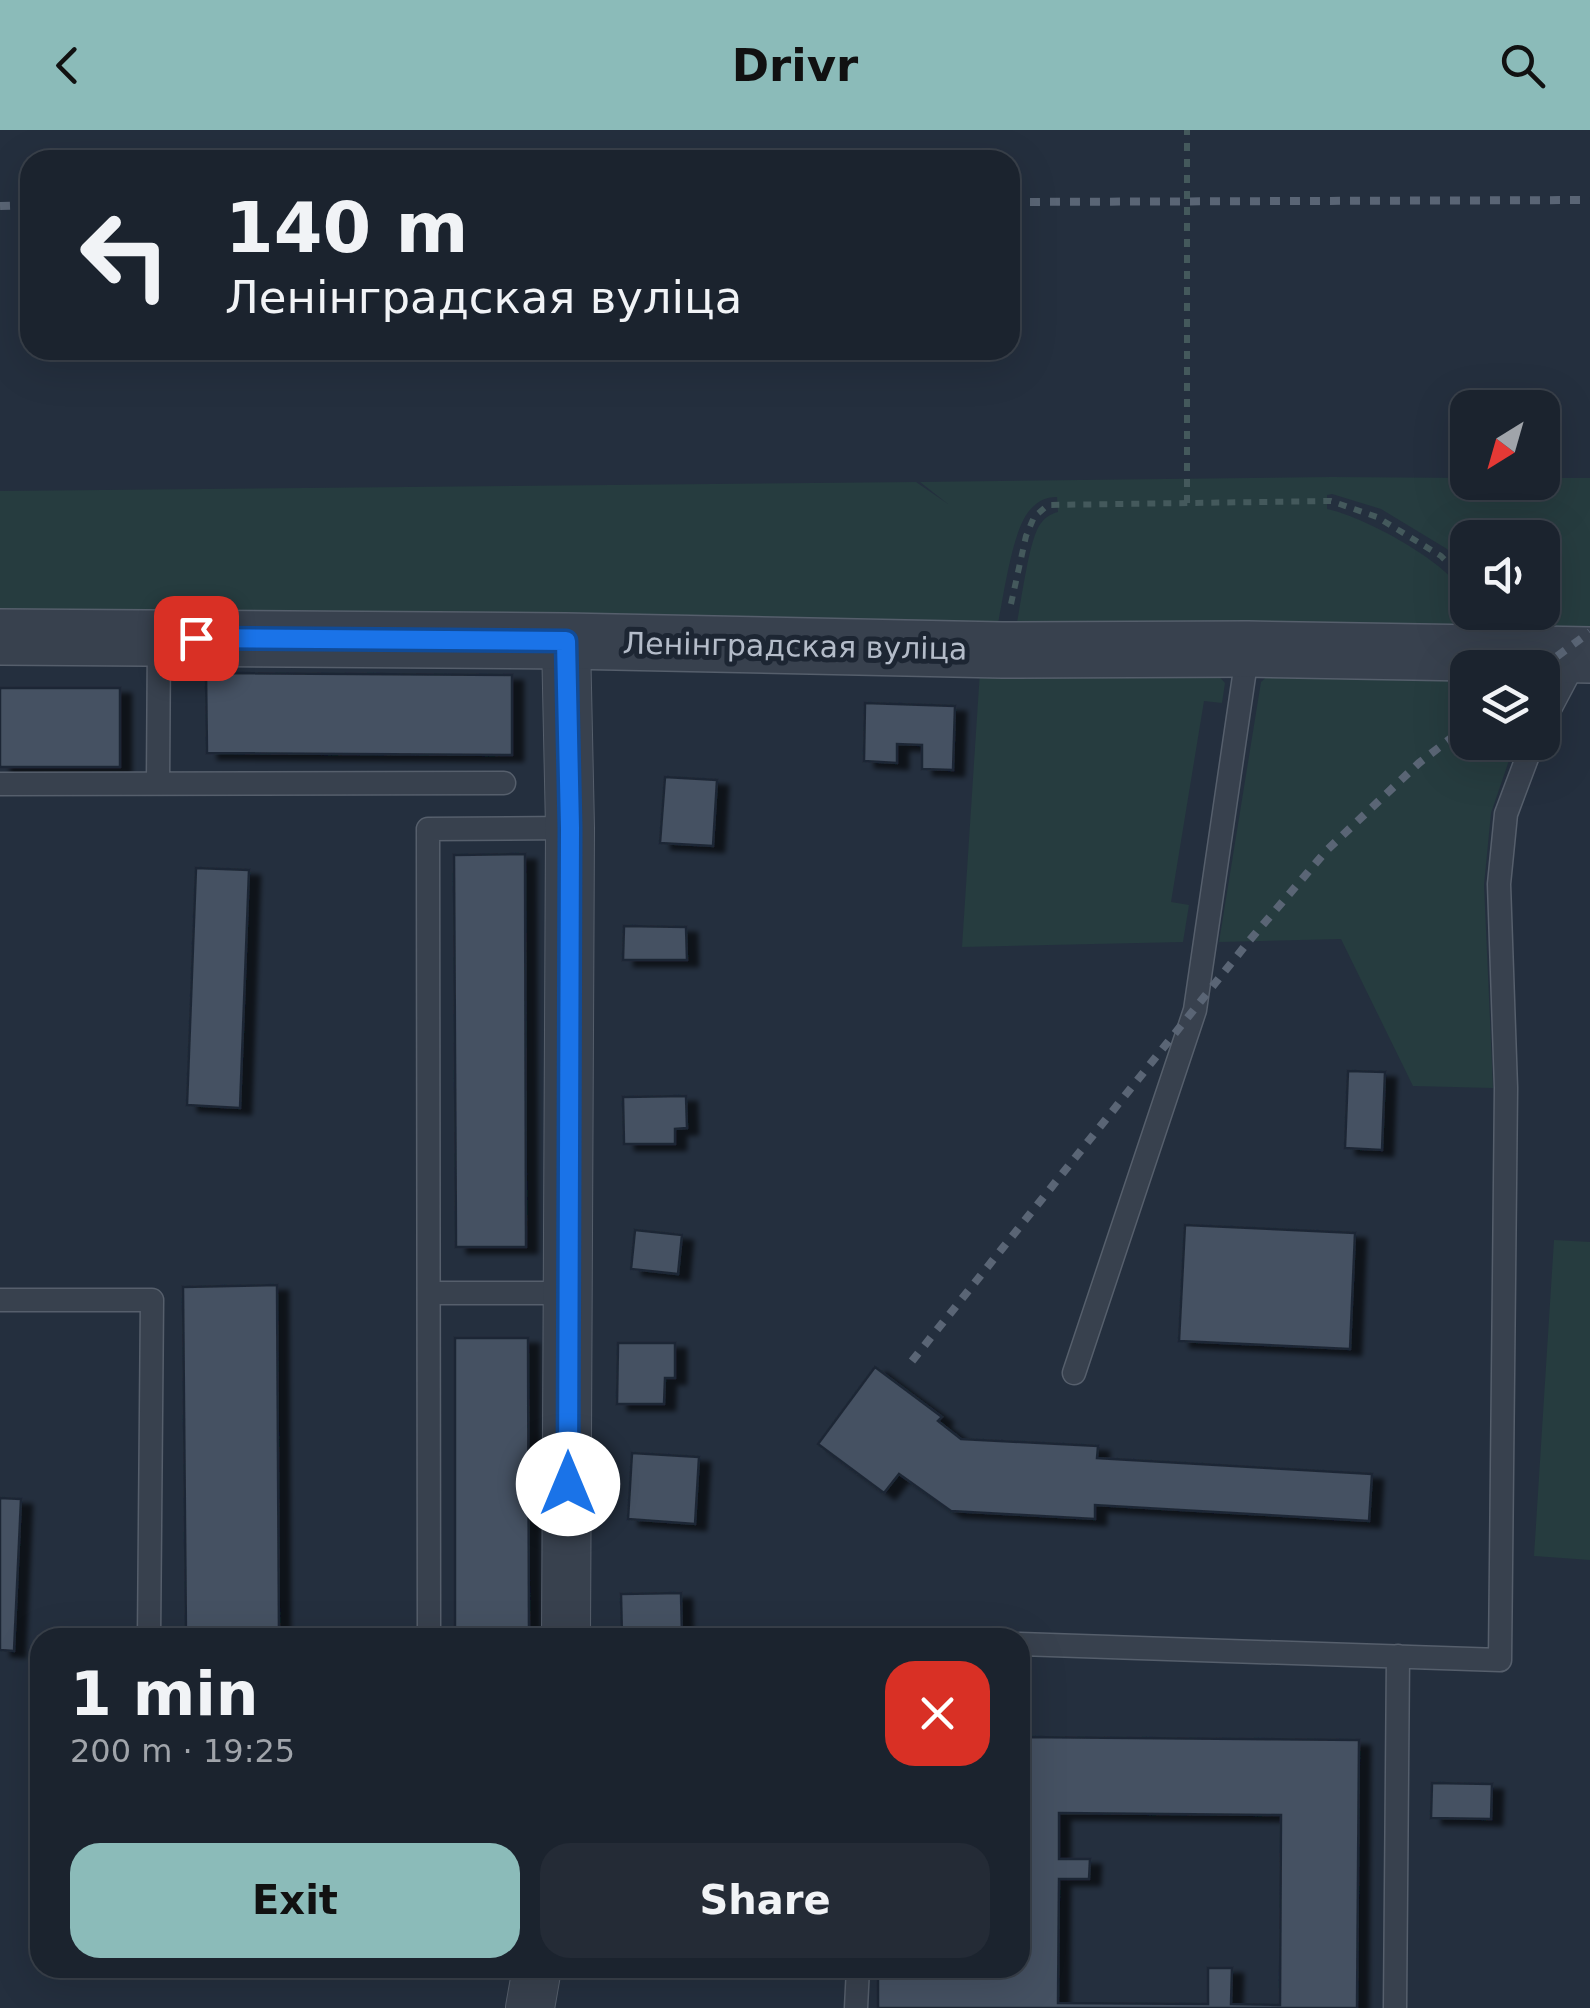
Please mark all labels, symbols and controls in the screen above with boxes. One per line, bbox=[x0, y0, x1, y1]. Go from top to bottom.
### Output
icon: back bbox=[40, 38, 95, 93]
icon: search bbox=[1495, 38, 1550, 93]
text: Drivr bbox=[732, 39, 858, 92]
text: 140 m bbox=[225, 187, 468, 269]
icon: left bbox=[60, 190, 190, 320]
text: Ленінградская вуліца bbox=[225, 271, 742, 324]
north arrow bbox=[1450, 390, 1560, 500]
map controls bbox=[1450, 390, 1560, 760]
button: sound bbox=[1450, 520, 1560, 630]
pin bbox=[154, 596, 239, 681]
icon: arrive bbox=[169, 611, 224, 666]
street label: Ленінградская вуліца bbox=[622, 625, 968, 667]
button: layers bbox=[1450, 650, 1560, 760]
position arrow bbox=[516, 1432, 620, 1536]
text: 1 min bbox=[70, 1659, 258, 1729]
button: close bbox=[885, 1661, 990, 1766]
text: 200 m · 19:25 bbox=[70, 1732, 295, 1770]
button: Exit bbox=[70, 1843, 520, 1958]
button: Share bbox=[540, 1843, 990, 1958]

